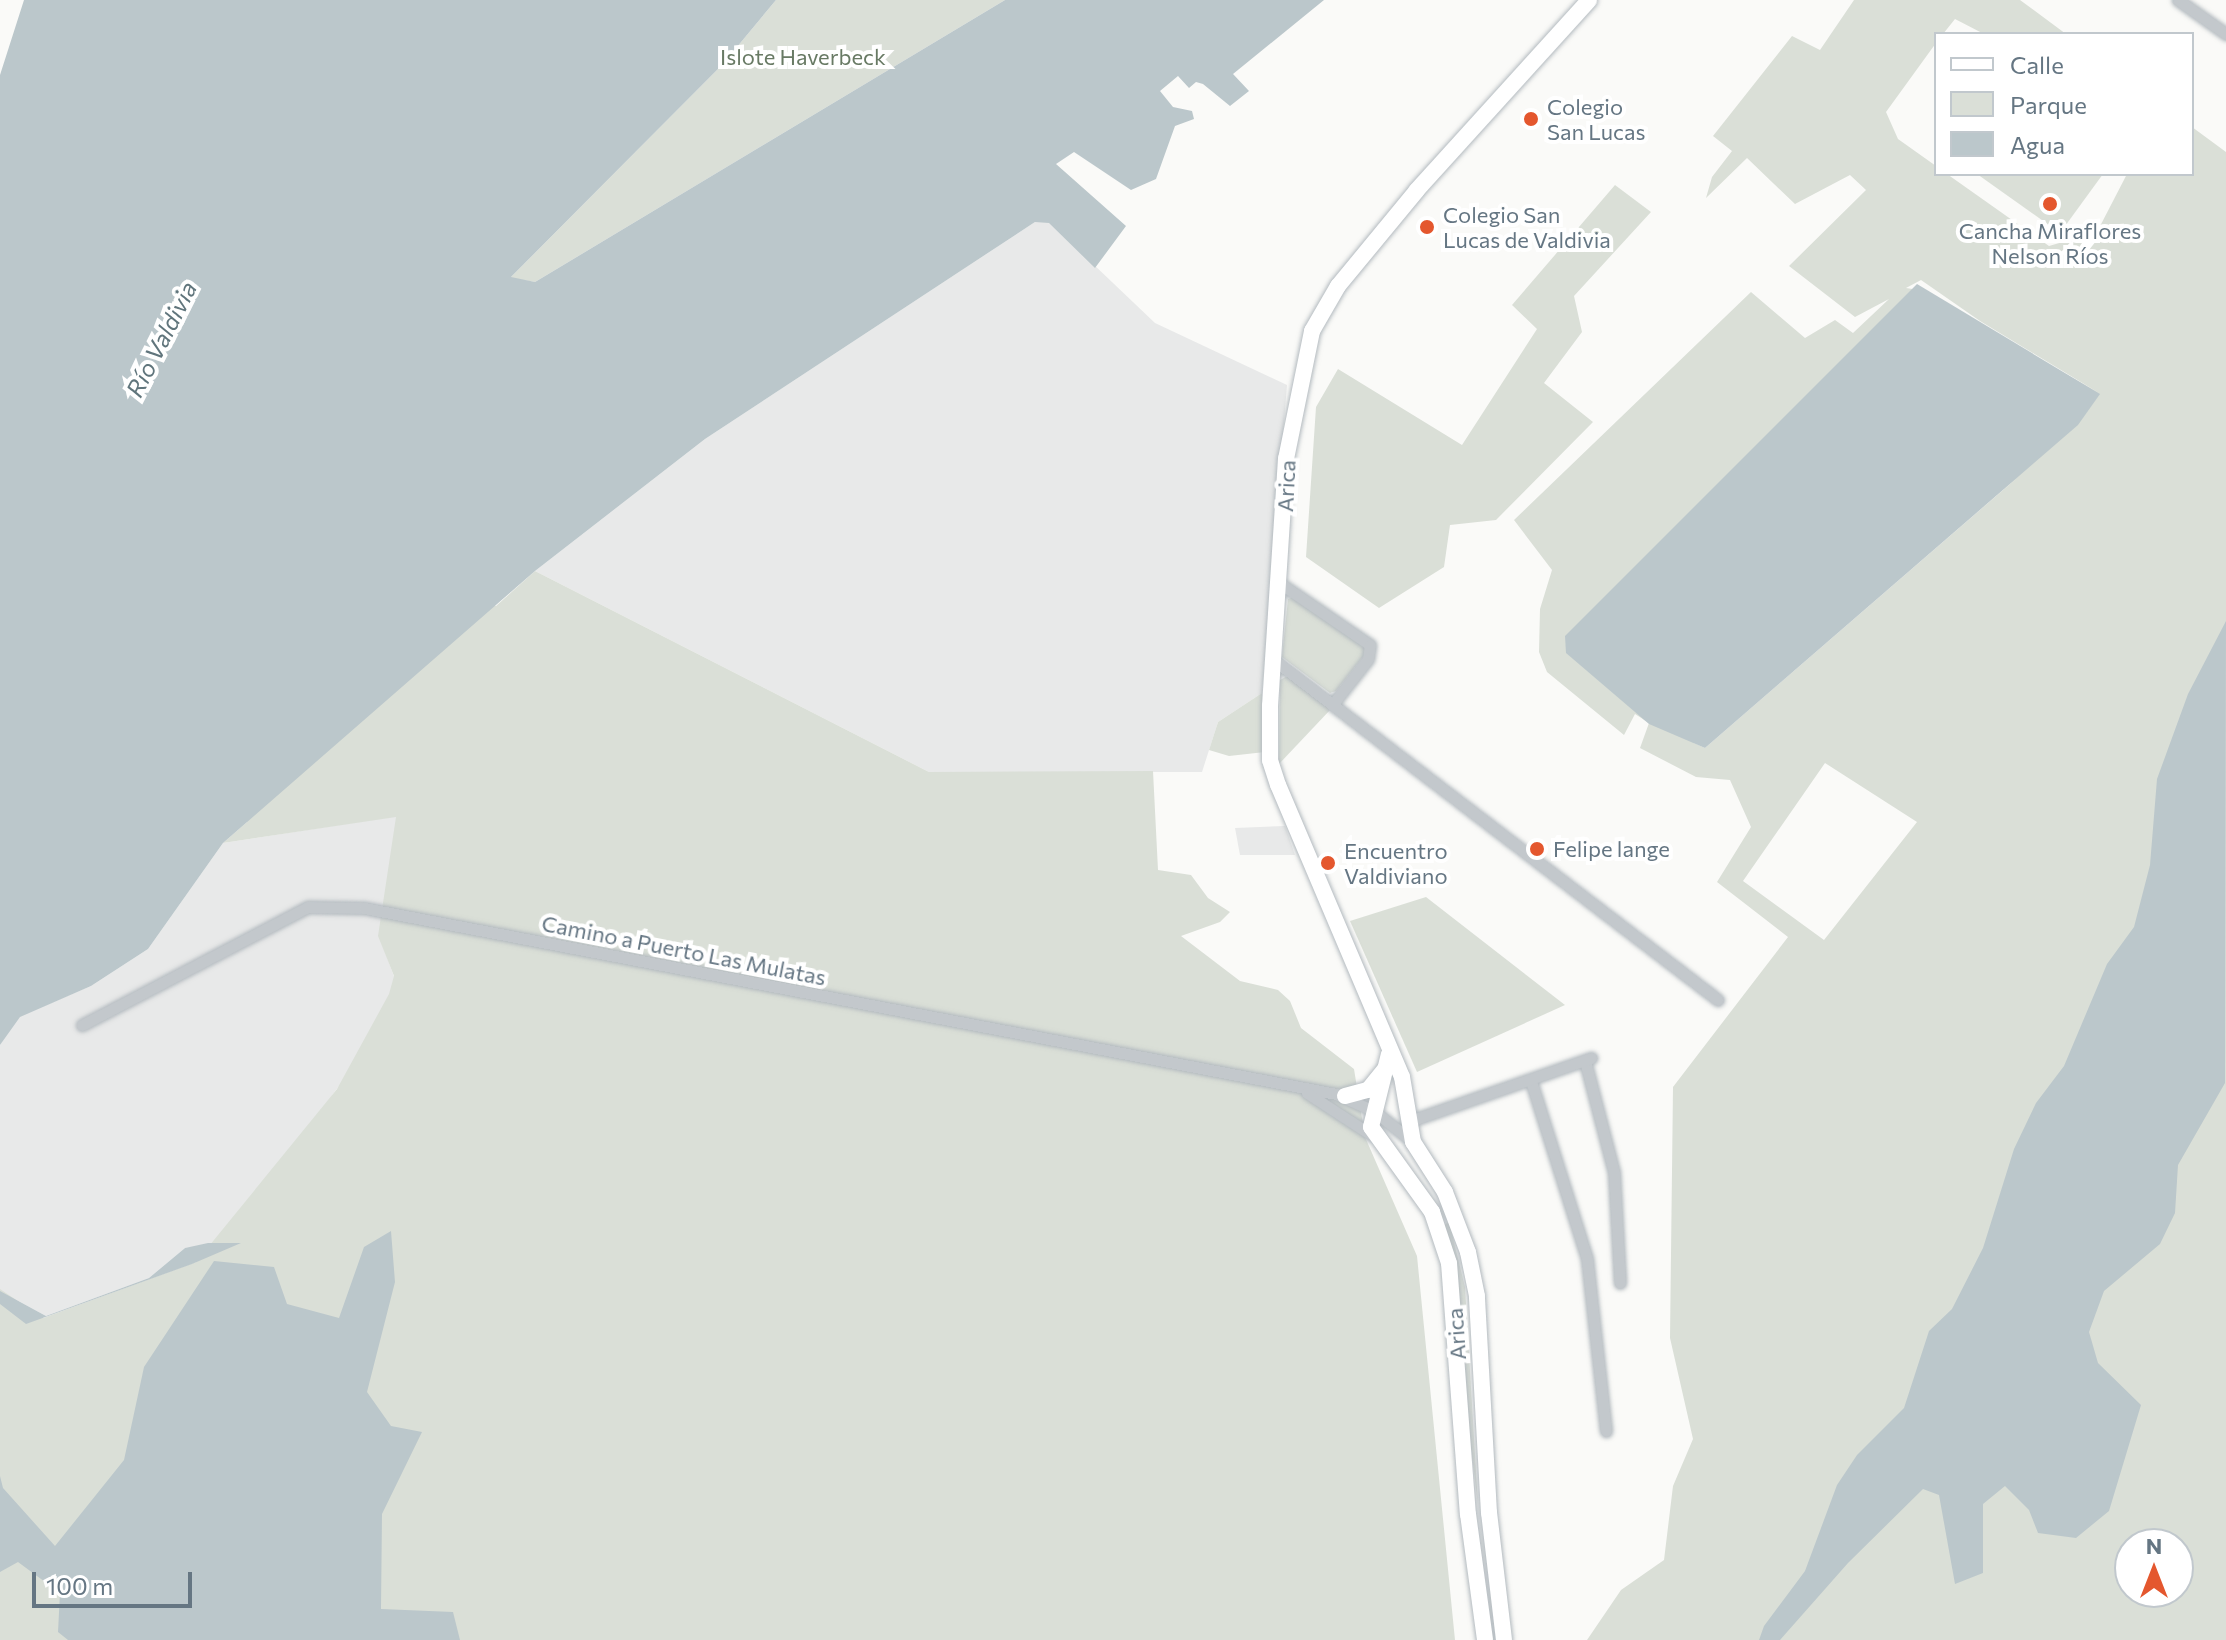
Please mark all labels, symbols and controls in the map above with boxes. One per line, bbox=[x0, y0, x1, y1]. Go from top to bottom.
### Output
legend bbox=[1934, 32, 2194, 176]
park label: Islote Haverbeck bbox=[720, 44, 886, 70]
text: Calle bbox=[2010, 50, 2064, 79]
text: Parque bbox=[2010, 90, 2087, 119]
place label: Colegio San Lucas bbox=[1547, 93, 1646, 144]
marker: Colegio San Lucas bbox=[1522, 110, 1540, 128]
text: Agua bbox=[2010, 130, 2065, 159]
marker: Cancha Miraflores Nelson Ríos bbox=[2041, 195, 2059, 213]
place label: Colegio San Lucas de Valdivia bbox=[1443, 201, 1611, 252]
place label: Cancha Miraflores Nelson Ríos bbox=[1959, 217, 2141, 268]
marker: Colegio San Lucas de Valdivia bbox=[1418, 218, 1436, 236]
water label: Río Valdivia bbox=[120, 276, 202, 402]
street label: Arica bbox=[1271, 459, 1301, 513]
place label: Felipe lange bbox=[1553, 836, 1670, 862]
place label: Encuentro Valdiviano bbox=[1344, 837, 1448, 888]
marker: Felipe lange bbox=[1528, 840, 1546, 858]
marker: Encuentro Valdiviano bbox=[1319, 854, 1337, 872]
street label: Camino a Puerto Las Mulatas bbox=[540, 909, 828, 991]
street label: Arica bbox=[1441, 1307, 1471, 1361]
north arrow bbox=[2114, 1528, 2194, 1608]
text: N bbox=[2146, 1532, 2162, 1559]
scale bar bbox=[36, 1556, 196, 1606]
text: 100 m bbox=[46, 1571, 113, 1600]

